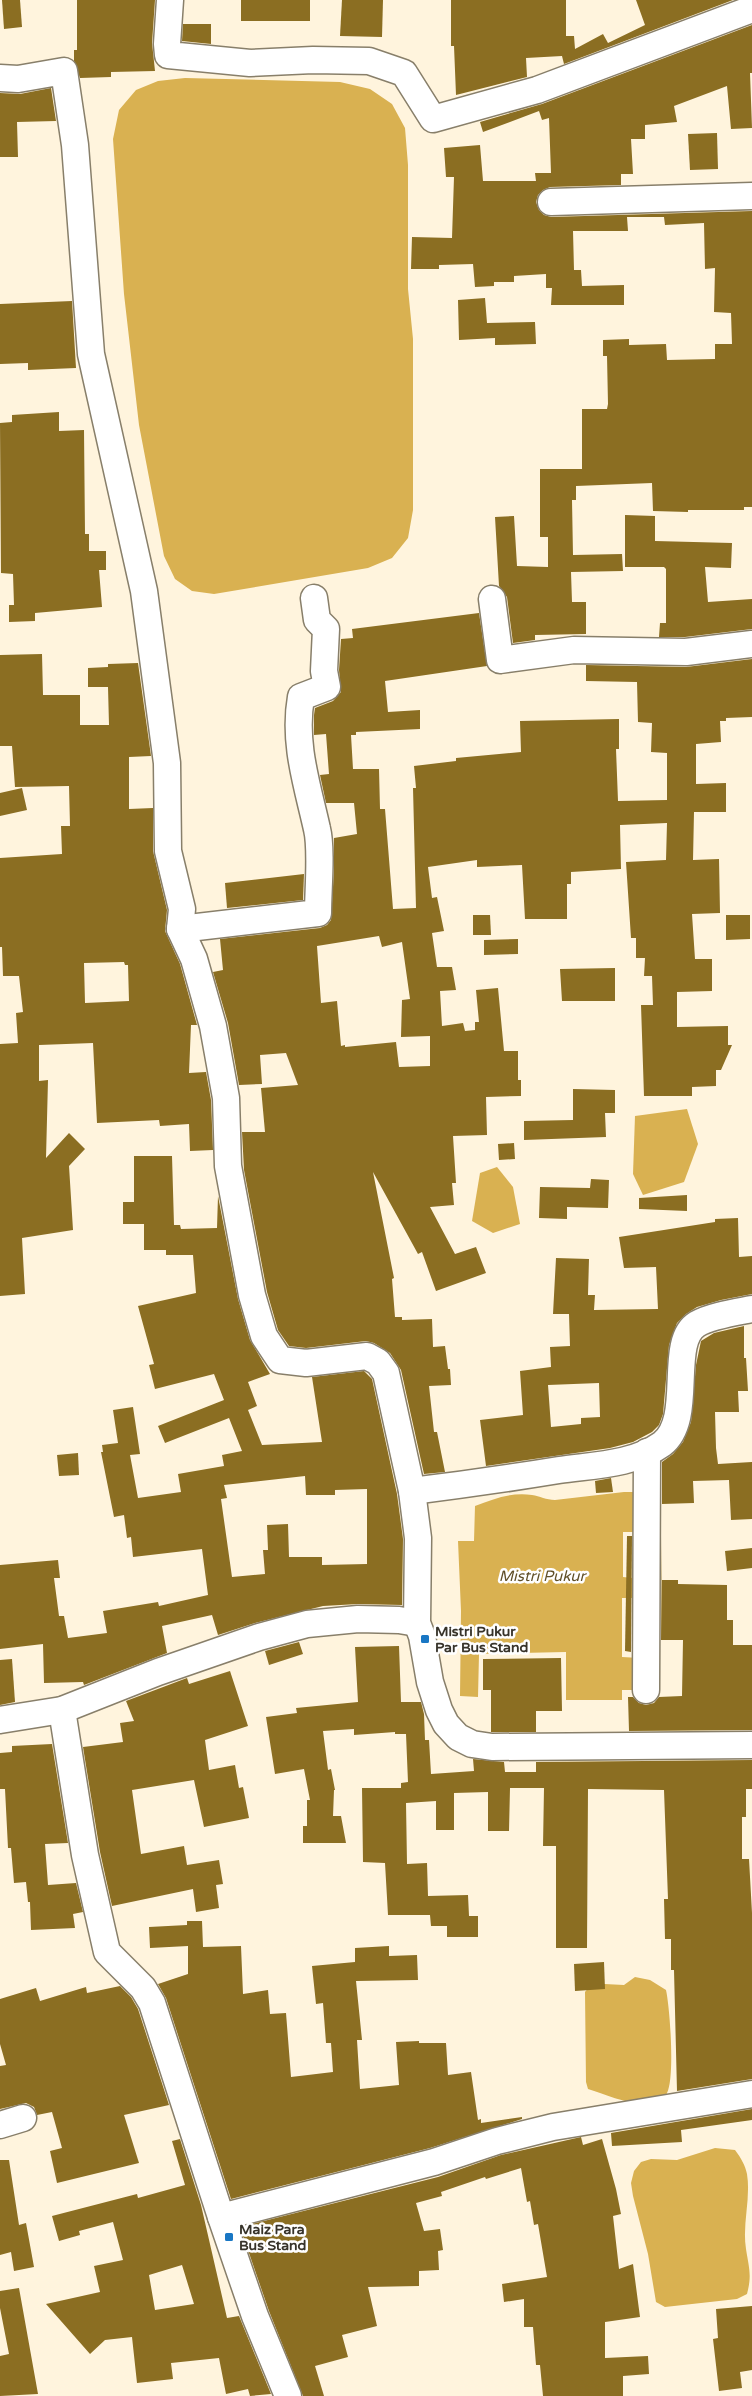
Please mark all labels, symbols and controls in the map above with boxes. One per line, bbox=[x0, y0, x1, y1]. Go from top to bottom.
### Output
water label: Mistri Pukur bbox=[499, 1567, 587, 1585]
place label: Mistri Pukur Par Bus Stand bbox=[435, 1623, 528, 1656]
marker: Mistri Pukur Par Bus Stand bbox=[419, 1633, 431, 1645]
place label: Maiz Para Bus Stand bbox=[239, 2221, 307, 2254]
marker: Maiz Para Bus Stand bbox=[223, 2231, 235, 2243]

